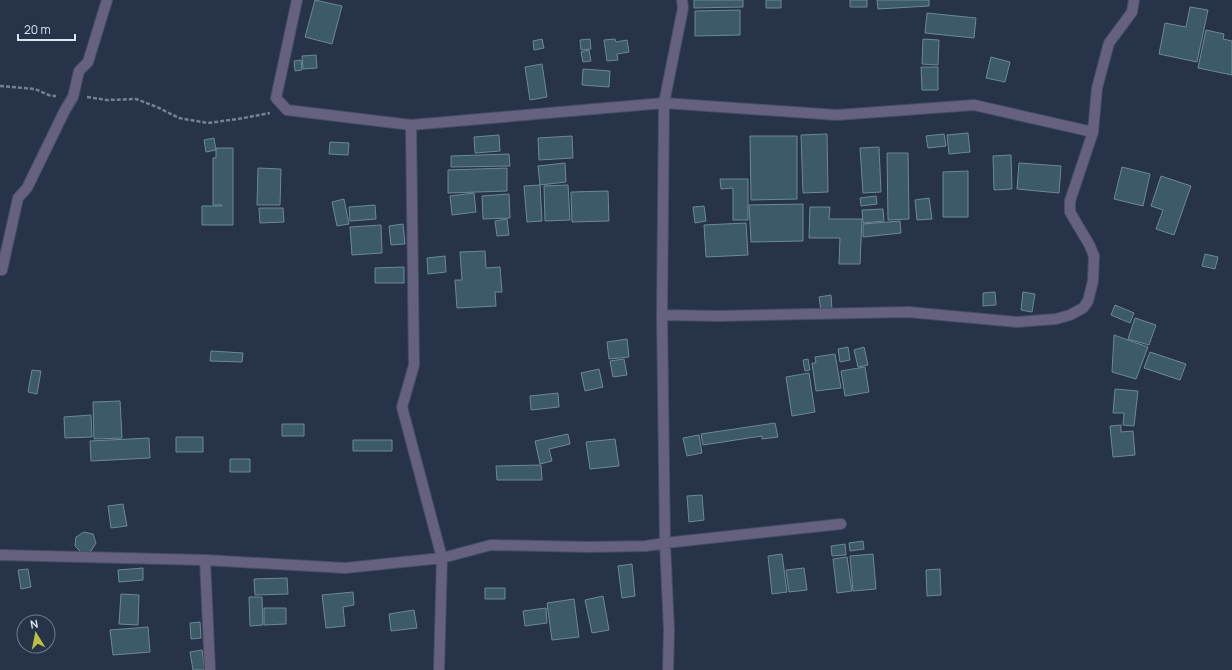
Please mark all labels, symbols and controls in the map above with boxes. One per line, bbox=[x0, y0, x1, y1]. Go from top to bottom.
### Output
scale bar bbox=[18, 16, 75, 42]
text: 20 m bbox=[24, 21, 51, 38]
north arrow bbox=[16, 614, 56, 654]
text: N bbox=[29, 616, 39, 632]

